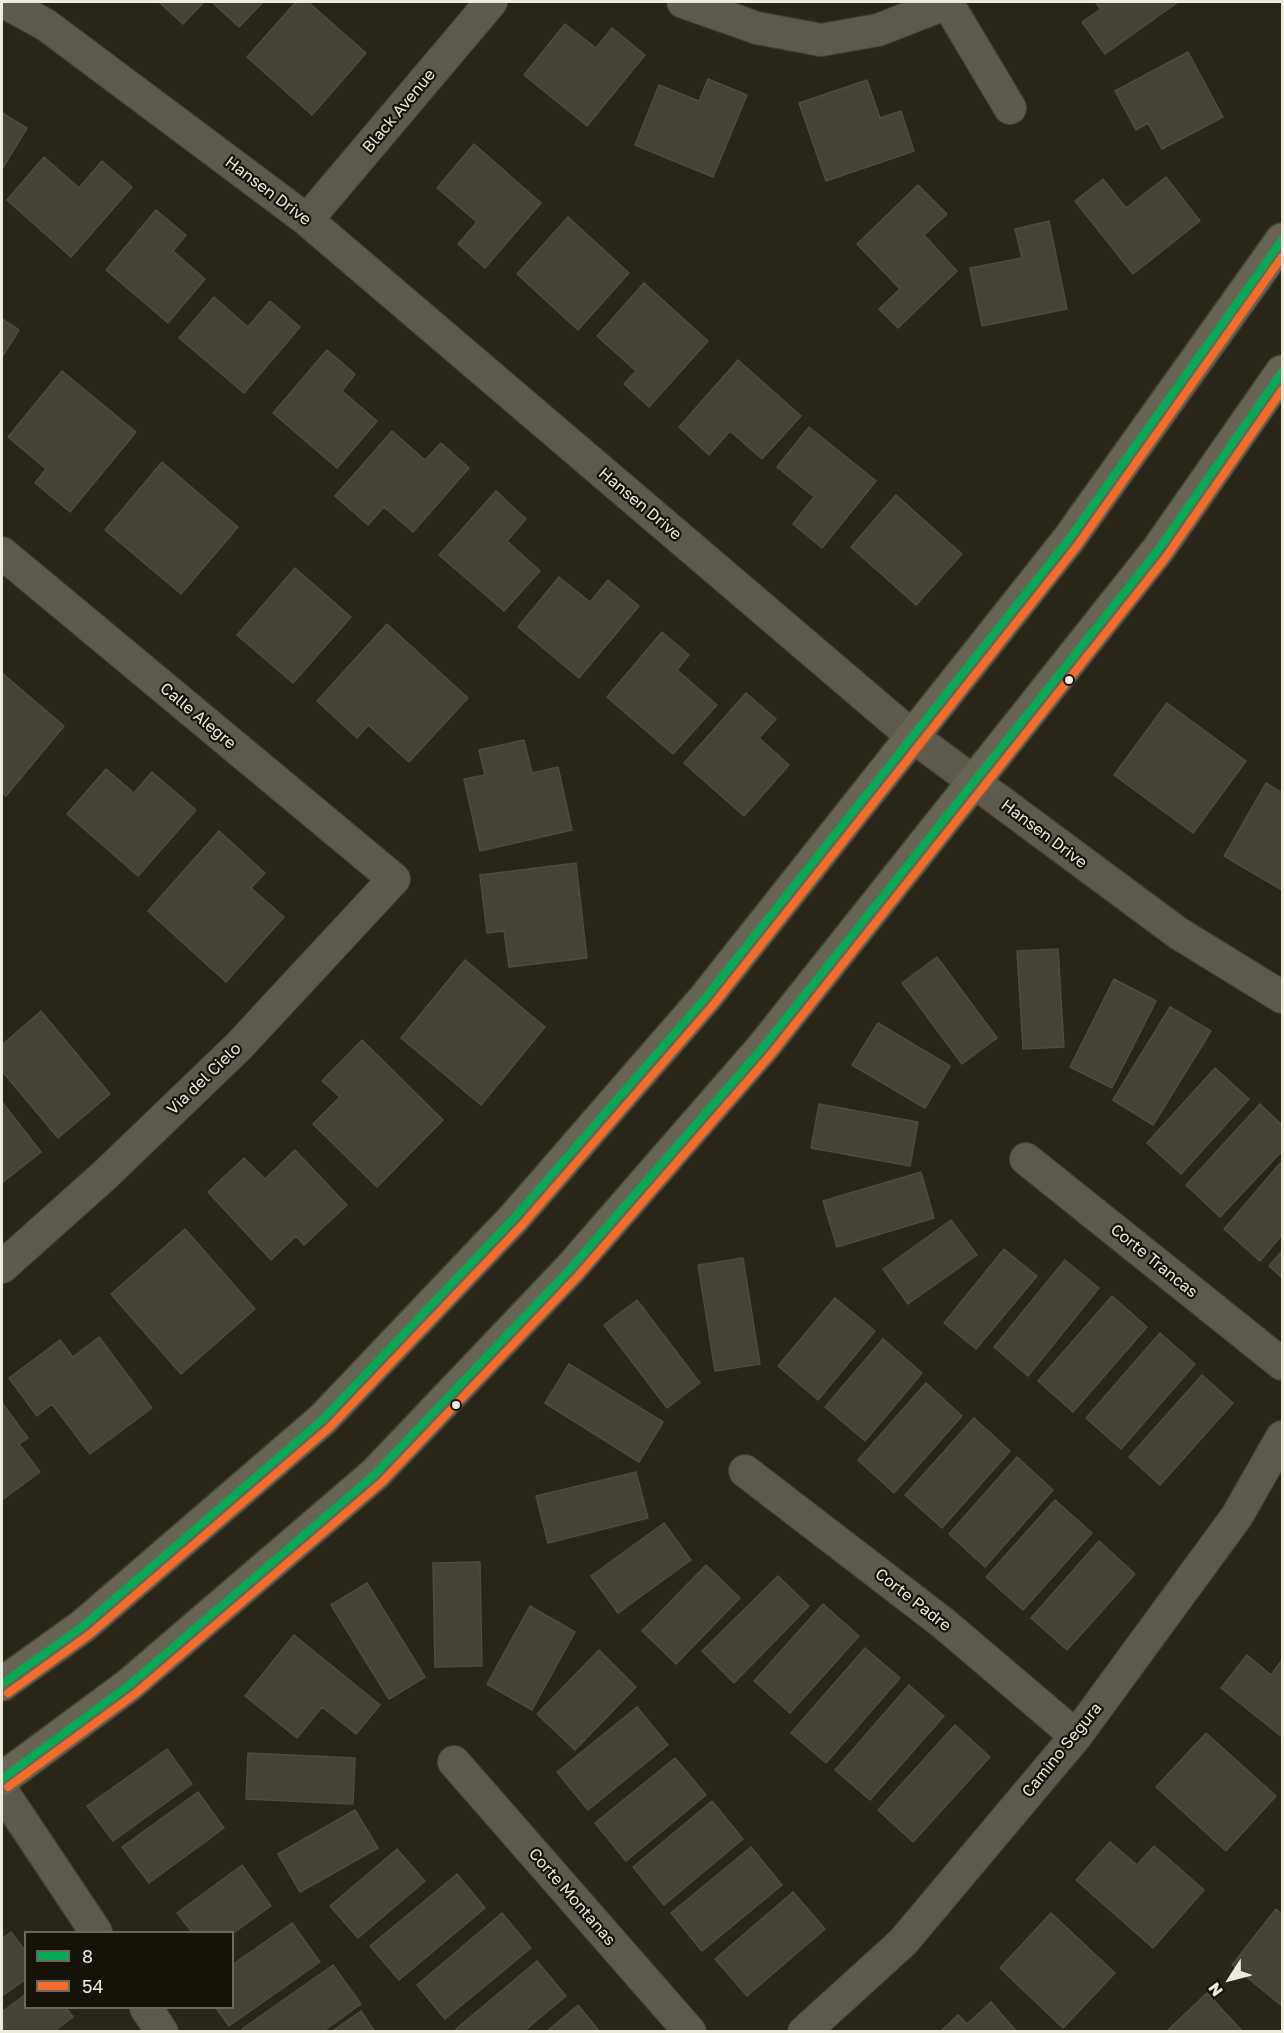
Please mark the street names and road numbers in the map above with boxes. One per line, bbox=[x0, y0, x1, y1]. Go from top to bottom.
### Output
street label: Black Avenue bbox=[359, 65, 439, 157]
street label: Hansen Drive bbox=[221, 153, 315, 229]
street label: Hansen Drive bbox=[595, 464, 685, 544]
street label: Calle Alegre bbox=[156, 679, 240, 753]
street label: Hansen Drive bbox=[997, 796, 1091, 872]
street label: Via del Cielo bbox=[163, 1039, 245, 1119]
street label: Corte Trancas bbox=[1107, 1220, 1201, 1302]
street label: Corte Padre bbox=[871, 1564, 955, 1636]
street label: Camino Segura bbox=[1018, 1699, 1106, 1801]
street label: Corte Montanas bbox=[525, 1844, 619, 1950]

